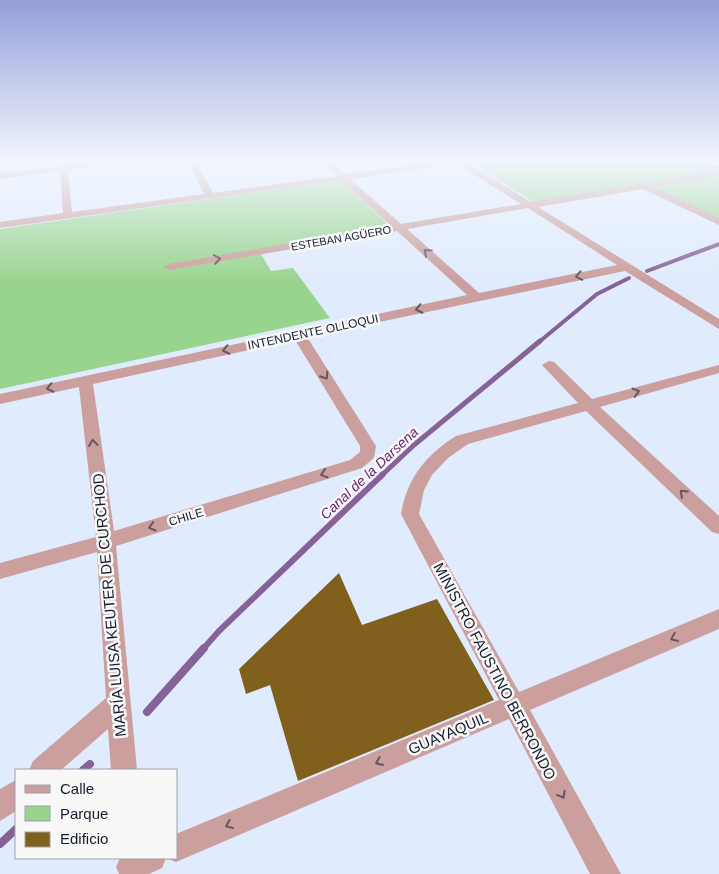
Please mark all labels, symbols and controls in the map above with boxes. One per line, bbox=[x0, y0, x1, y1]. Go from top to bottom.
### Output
street label: ESTEBAN AGÜERO bbox=[290, 223, 392, 253]
one-way arrow bbox=[423, 249, 432, 258]
one-way arrow bbox=[213, 255, 222, 265]
one-way arrow bbox=[574, 271, 583, 281]
one-way arrow bbox=[415, 303, 424, 314]
street label: INTENDENTE OLLOQUI bbox=[246, 311, 380, 353]
one-way arrow bbox=[222, 345, 231, 355]
one-way arrow bbox=[318, 371, 328, 380]
one-way arrow bbox=[46, 382, 55, 393]
one-way arrow bbox=[631, 388, 639, 398]
water label: Canal de la Darsena bbox=[317, 423, 421, 522]
one-way arrow bbox=[88, 439, 99, 447]
one-way arrow bbox=[321, 469, 329, 479]
street label: MARÍA LUISA KEUTER DE CURCHOD bbox=[89, 472, 129, 737]
one-way arrow bbox=[680, 490, 689, 499]
street label: CHILE bbox=[167, 505, 205, 529]
one-way arrow bbox=[149, 521, 157, 531]
street label: MINISTRO FAUSTINO BERRONDO bbox=[430, 560, 560, 782]
one-way arrow bbox=[670, 632, 679, 642]
street label: GUAYAQUIL bbox=[405, 709, 491, 757]
one-way arrow bbox=[375, 756, 384, 766]
legend bbox=[15, 769, 178, 859]
text: Calle bbox=[60, 780, 94, 797]
one-way arrow bbox=[556, 789, 566, 798]
text: Parque bbox=[60, 805, 108, 822]
one-way arrow bbox=[225, 819, 234, 830]
text: Edificio bbox=[60, 830, 108, 847]

